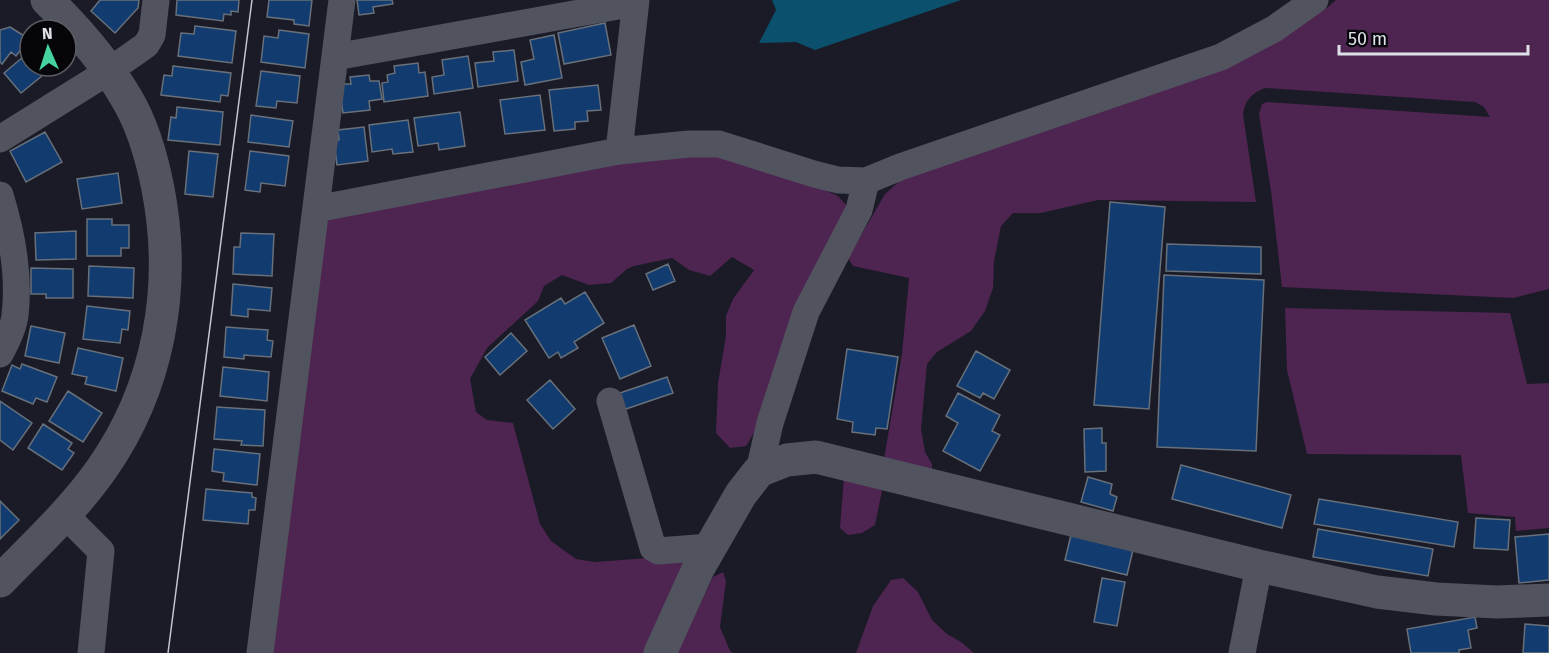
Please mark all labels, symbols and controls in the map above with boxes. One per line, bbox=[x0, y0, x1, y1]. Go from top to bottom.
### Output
north arrow bbox=[18, 18, 78, 78]
scale bar bbox=[1339, 18, 1528, 56]
text: N bbox=[41, 24, 53, 43]
text: 50 m bbox=[1348, 28, 1387, 50]

